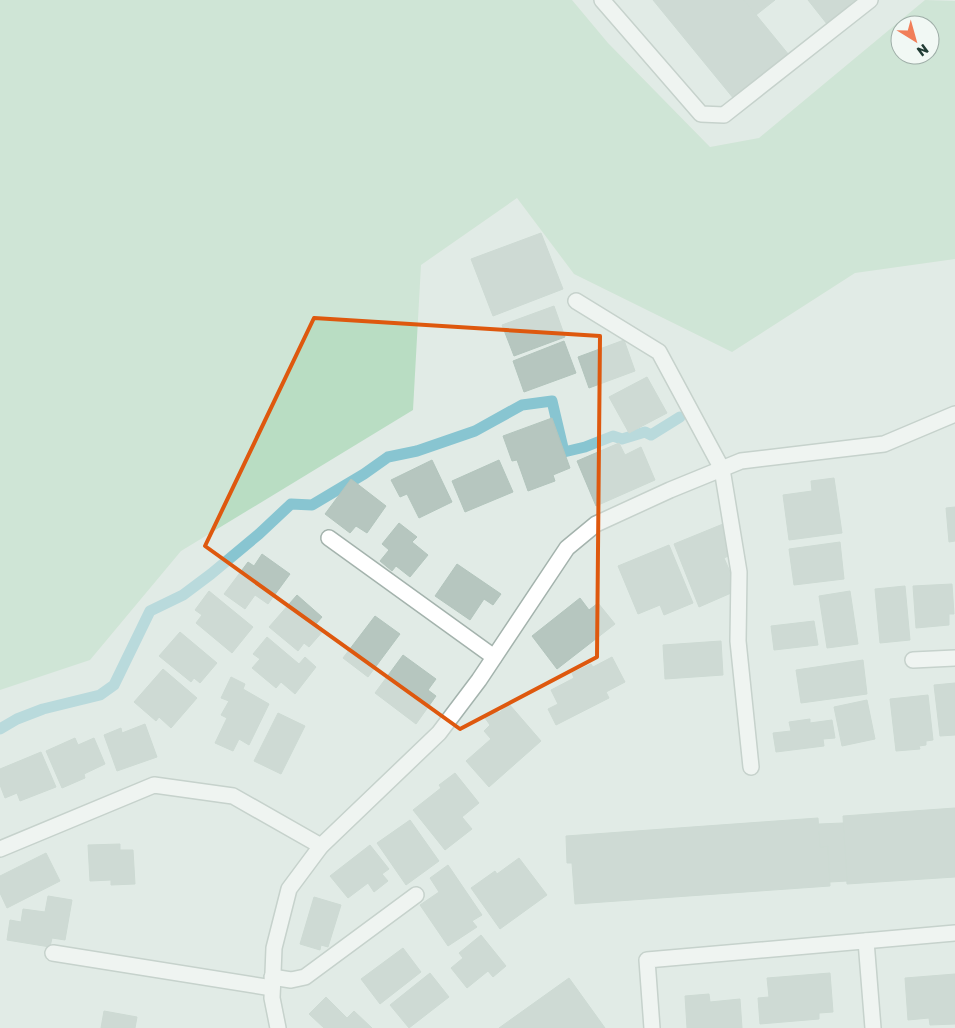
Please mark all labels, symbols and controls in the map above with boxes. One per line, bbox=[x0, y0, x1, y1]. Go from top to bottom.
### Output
north arrow bbox=[890, 15, 940, 65]
text: N bbox=[913, 40, 932, 60]

